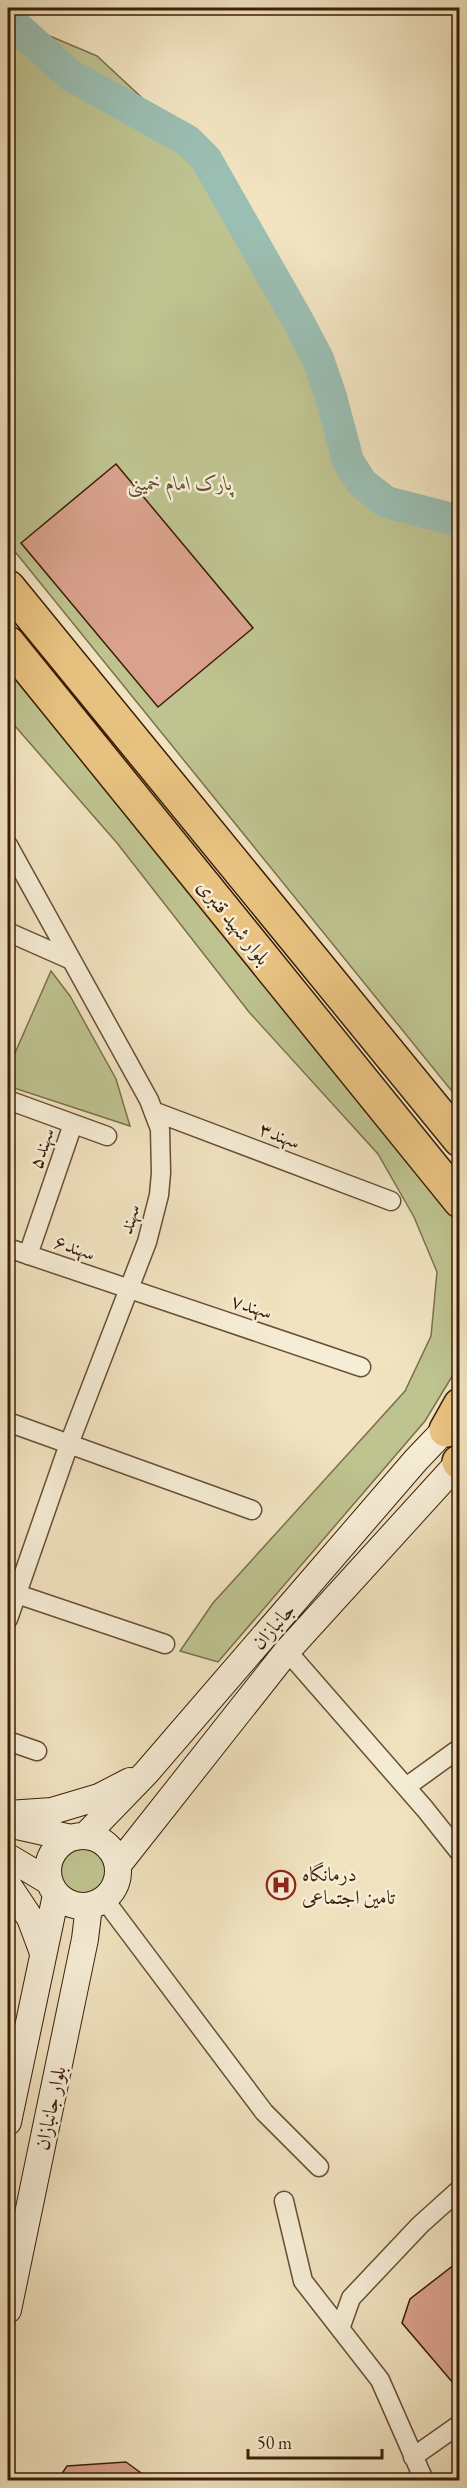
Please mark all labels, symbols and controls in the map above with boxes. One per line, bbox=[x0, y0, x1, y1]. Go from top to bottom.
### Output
park label: پارک امام خمینی bbox=[127, 470, 235, 501]
street label: بلوار شهید قنبری bbox=[191, 874, 277, 970]
street label: سهند۳ bbox=[256, 1115, 304, 1155]
street label: سهند۵ bbox=[22, 1124, 60, 1172]
street label: سهند bbox=[112, 1201, 146, 1237]
street label: سهند۶ bbox=[51, 1228, 99, 1266]
street label: سهند۷ bbox=[228, 1287, 276, 1325]
street label: جانبازان bbox=[246, 1597, 300, 1655]
place label: درمانگاه تامین اجتماعی bbox=[302, 1861, 395, 1910]
hospital icon: درمانگاه تامین اجتماعی bbox=[265, 1869, 297, 1901]
street label: بلوار جانبازان bbox=[28, 2063, 72, 2153]
scale bar bbox=[248, 2422, 382, 2460]
text: 50 m bbox=[257, 2431, 292, 2454]

